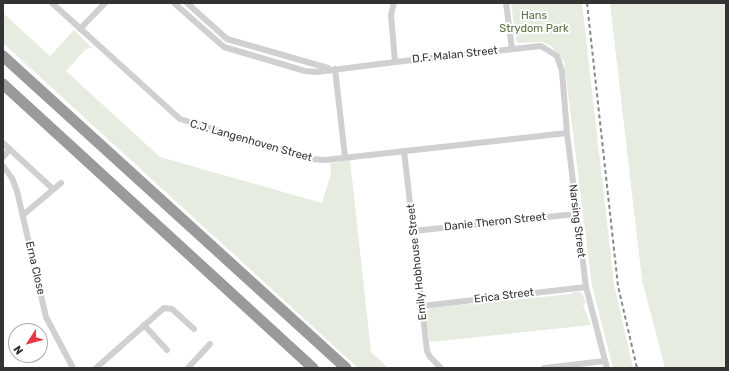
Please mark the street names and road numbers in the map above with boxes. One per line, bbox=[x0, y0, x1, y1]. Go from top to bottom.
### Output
street label: D.F. Malan Street bbox=[412, 44, 498, 66]
street label: C.J. Langenhoven Street bbox=[188, 117, 314, 165]
street label: Narsing Street bbox=[566, 184, 588, 258]
street label: Emily Hobhouse Street bbox=[404, 203, 430, 321]
street label: Danie Theron Street bbox=[443, 210, 547, 234]
street label: Erna Close bbox=[22, 240, 48, 296]
street label: Erica Street bbox=[473, 286, 535, 306]

